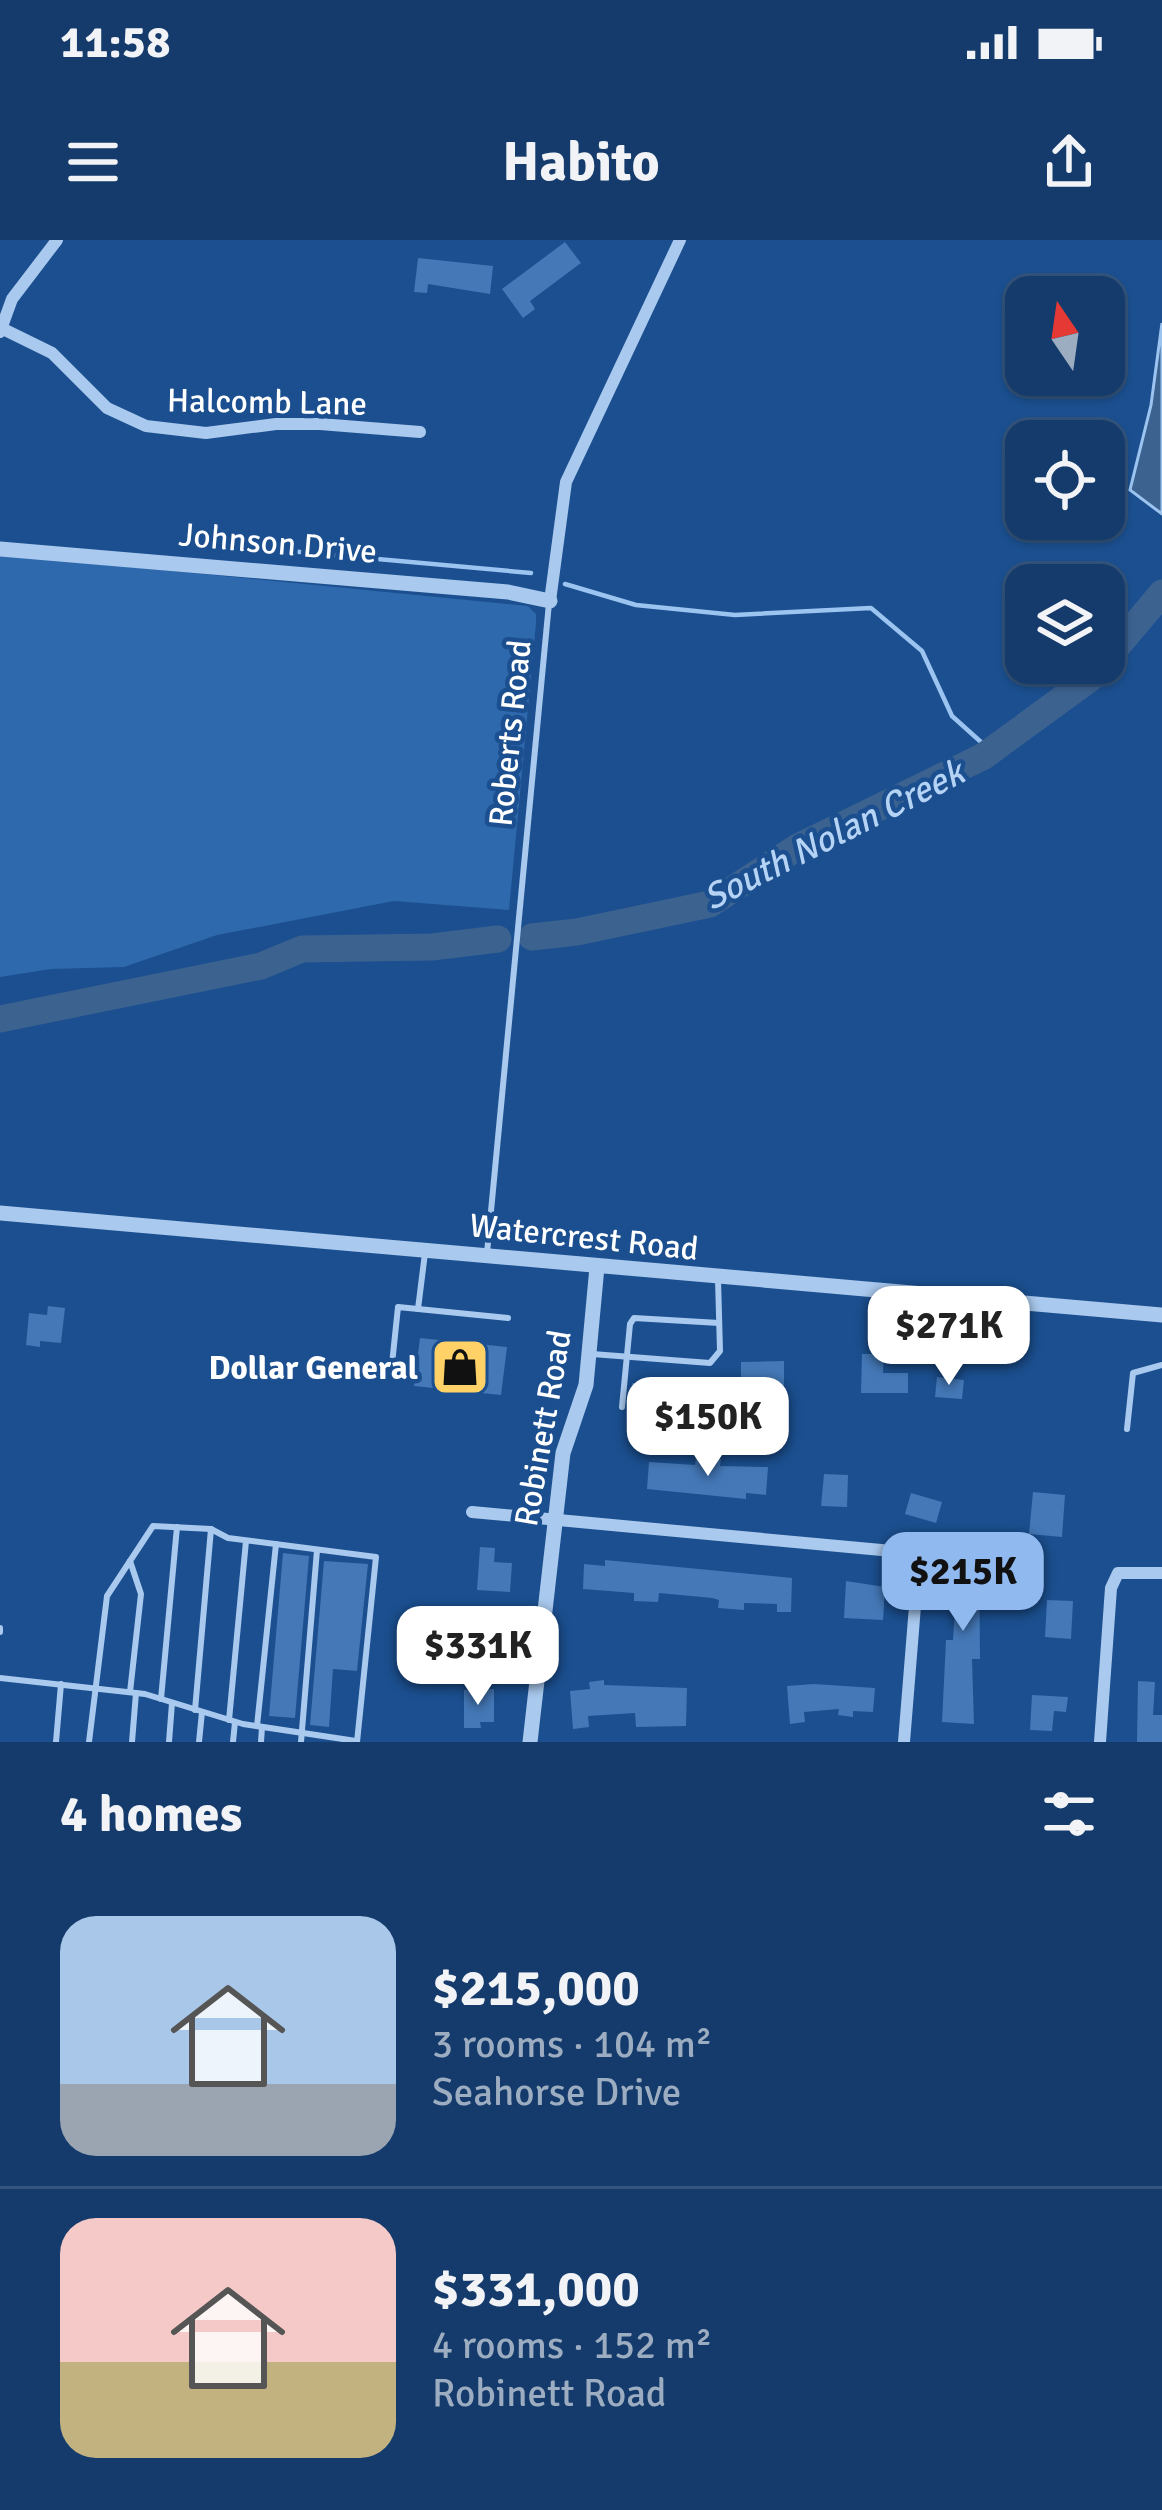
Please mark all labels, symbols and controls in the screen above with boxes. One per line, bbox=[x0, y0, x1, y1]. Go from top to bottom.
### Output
text: 11:58 bbox=[60, 15, 170, 70]
icon: menu bbox=[60, 129, 126, 195]
text: Habito bbox=[502, 129, 660, 196]
icon: share bbox=[1036, 129, 1102, 195]
north arrow bbox=[1005, 276, 1125, 396]
map controls bbox=[1005, 276, 1125, 684]
street label: Halcomb Lane bbox=[167, 380, 367, 425]
button: locate bbox=[1005, 420, 1125, 540]
street label: Johnson Drive bbox=[177, 514, 379, 573]
button: layers bbox=[1005, 564, 1125, 684]
street label: Roberts Road bbox=[480, 638, 541, 828]
water label: South Nolan Creek bbox=[696, 749, 974, 920]
street label: Watercrest Road bbox=[467, 1205, 700, 1270]
pin: $271K bbox=[865, 1286, 1033, 1388]
text: $271K bbox=[895, 1301, 1003, 1349]
street label: Robinett Road bbox=[506, 1327, 581, 1530]
shop icon: Dollar General bbox=[429, 1336, 491, 1398]
place label: Dollar General bbox=[209, 1348, 418, 1389]
pin: $150K bbox=[624, 1377, 792, 1479]
text: $150K bbox=[654, 1392, 762, 1440]
pin: $215K bbox=[879, 1532, 1047, 1634]
text: $215K bbox=[909, 1547, 1017, 1595]
pin: $331K bbox=[394, 1606, 562, 1708]
text: $331K bbox=[424, 1621, 532, 1669]
icon: filters bbox=[1036, 1781, 1102, 1847]
text: 4 homes bbox=[60, 1783, 242, 1846]
text: $215,000 bbox=[432, 1957, 640, 2020]
icon: home bbox=[156, 1964, 300, 2108]
text: 3 rooms · 104 m² bbox=[432, 2020, 712, 2068]
text: Seahorse Drive bbox=[432, 2068, 681, 2116]
text: $331,000 bbox=[432, 2258, 640, 2321]
icon: home bbox=[156, 2266, 300, 2410]
text: 4 rooms · 152 m² bbox=[432, 2321, 712, 2369]
text: Robinett Road bbox=[432, 2369, 666, 2417]

